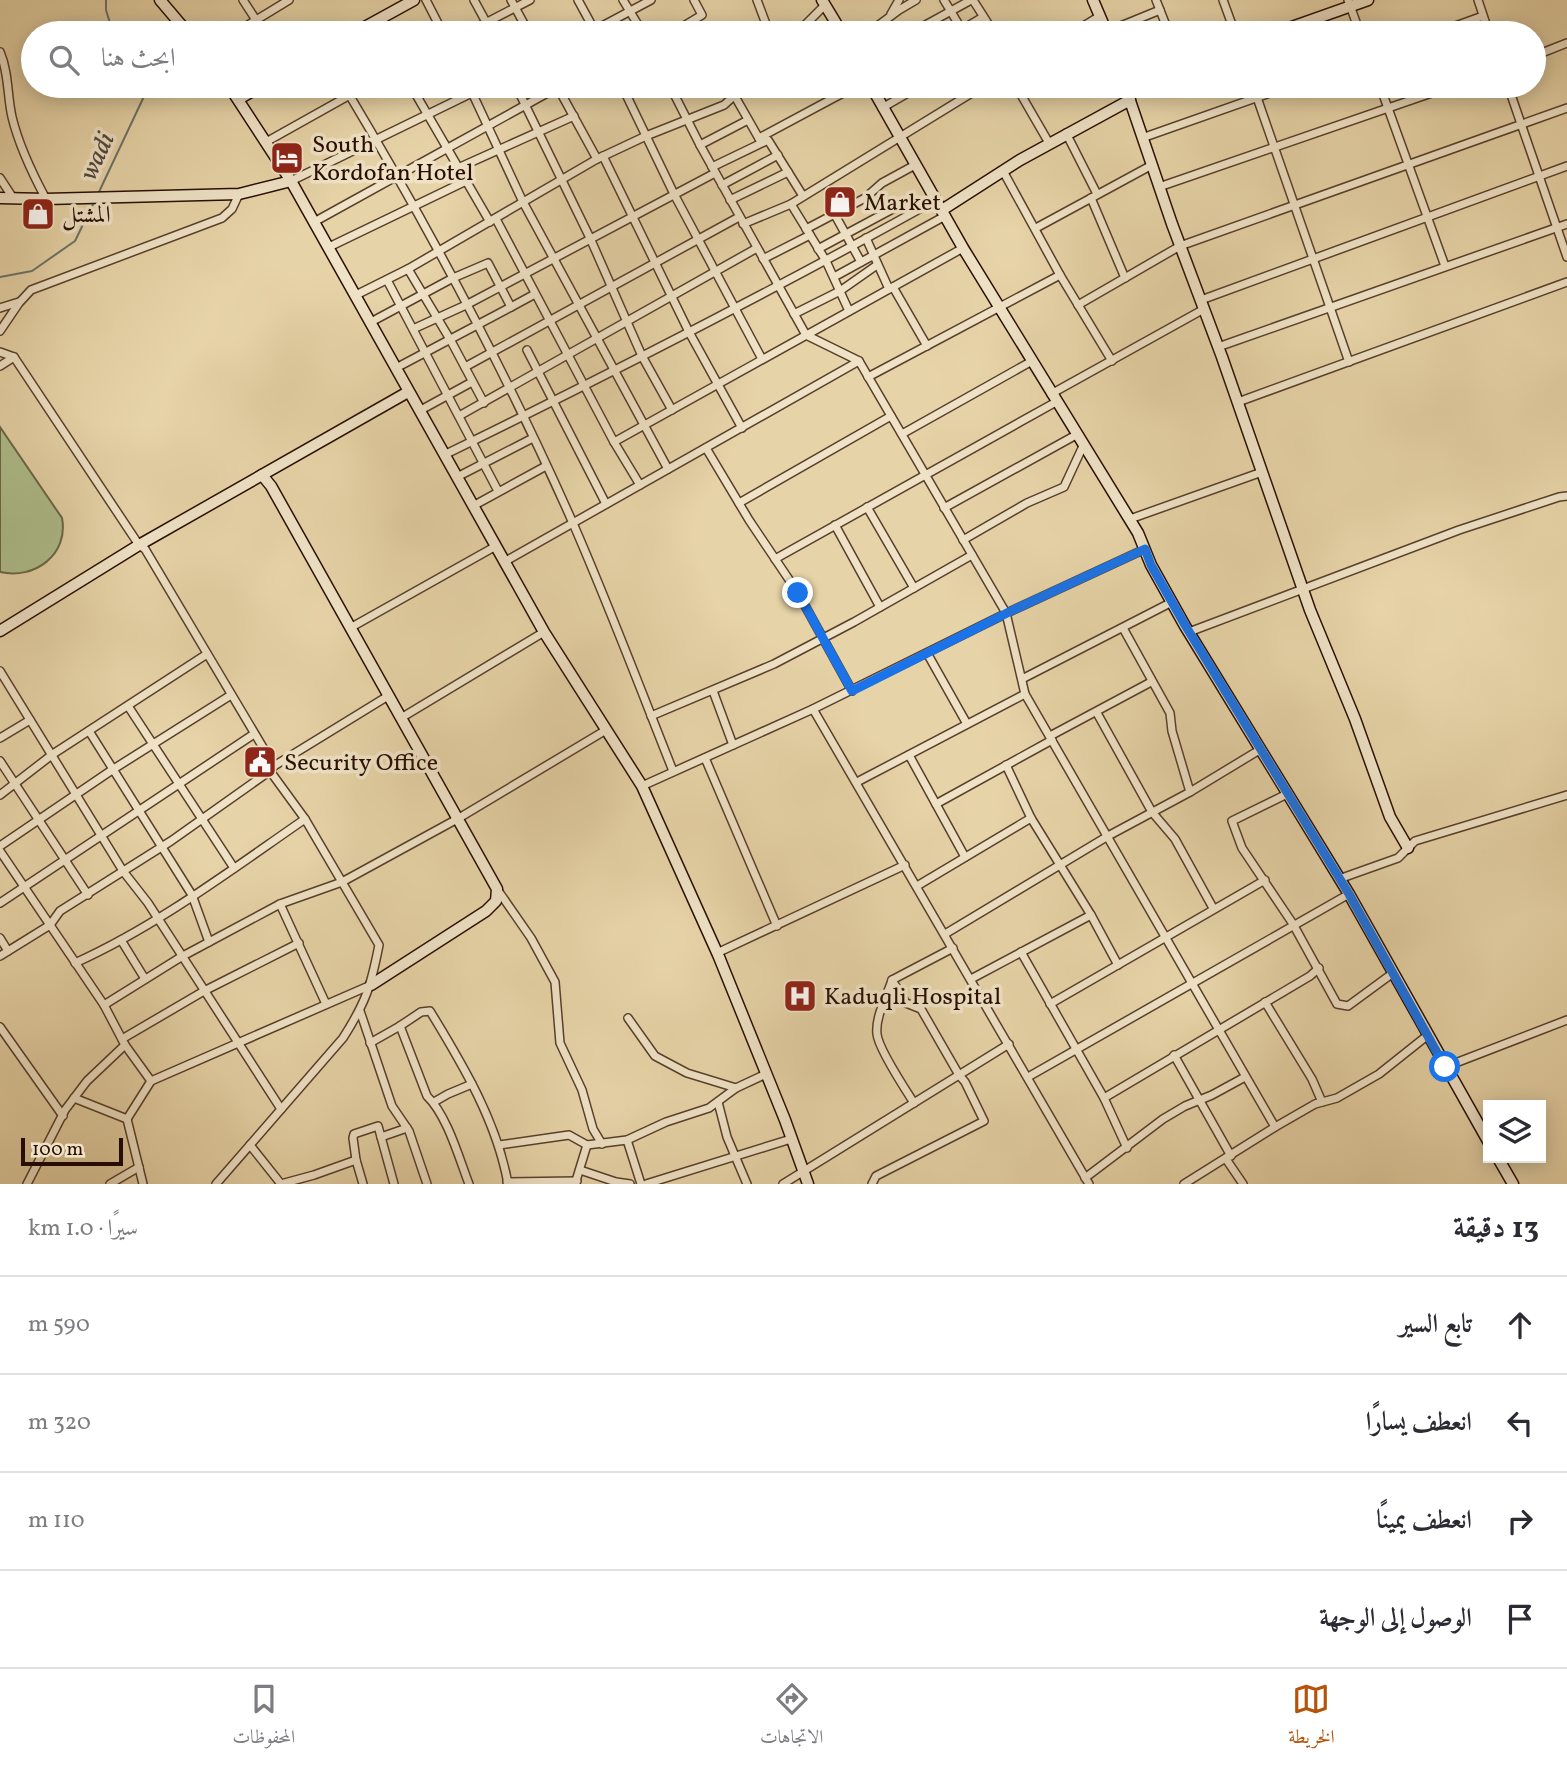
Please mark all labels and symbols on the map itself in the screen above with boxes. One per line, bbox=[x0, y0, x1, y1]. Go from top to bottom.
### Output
water label: wadi bbox=[71, 126, 125, 187]
place label: South Kordofan Hotel bbox=[312, 129, 473, 191]
hotel icon: South Kordofan Hotel bbox=[268, 139, 306, 177]
shop icon: Market bbox=[821, 183, 859, 221]
place label: Market bbox=[864, 187, 941, 221]
shop icon: المشتل bbox=[19, 195, 57, 233]
place label: المشتل bbox=[62, 199, 111, 233]
route end bbox=[782, 577, 813, 608]
public building icon: Security Office bbox=[241, 743, 279, 781]
place label: Security Office bbox=[284, 747, 438, 781]
hospital icon: Kaduqli Hospital bbox=[781, 977, 819, 1015]
place label: Kaduqli Hospital bbox=[824, 981, 1001, 1015]
route start bbox=[1429, 1051, 1460, 1082]
scale bar bbox=[21, 1135, 122, 1167]

